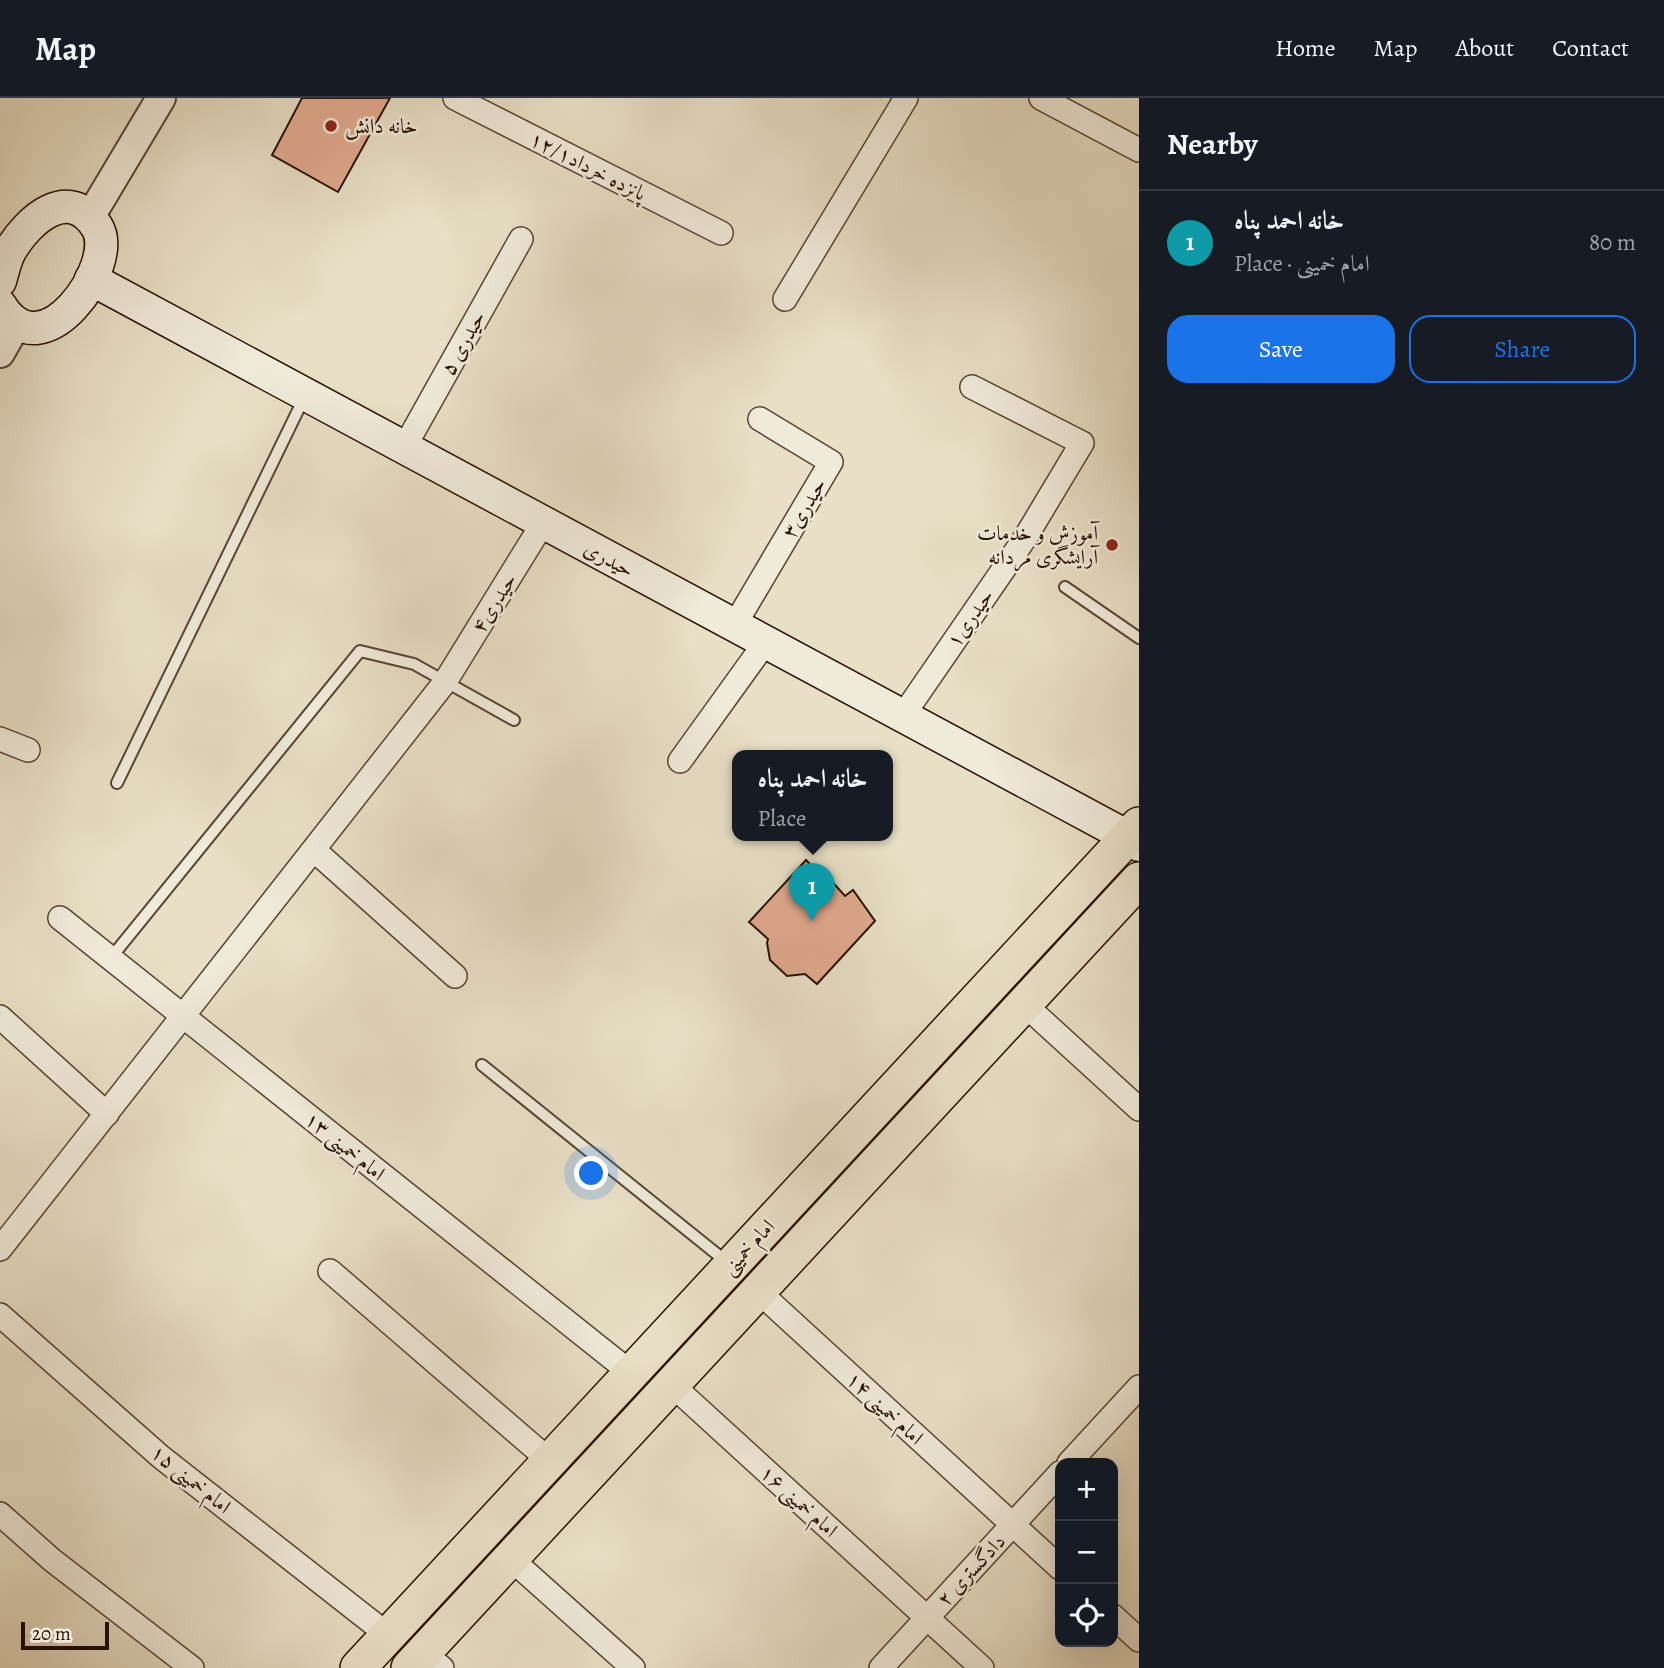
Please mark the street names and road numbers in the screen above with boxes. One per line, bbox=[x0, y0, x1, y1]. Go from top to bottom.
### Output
street label: پانزده خرداد۱۲/۱ bbox=[524, 125, 652, 209]
street label: حیدری ۵ bbox=[434, 306, 492, 380]
street label: حیدری۳ bbox=[775, 473, 833, 543]
street label: حیدری bbox=[579, 534, 639, 584]
street label: حیدری۴ bbox=[465, 568, 523, 638]
street label: حیدری۱ bbox=[940, 583, 1000, 653]
street label: امام خمینی ۱۳ bbox=[296, 1105, 391, 1190]
street label: امام خمینی bbox=[715, 1213, 784, 1284]
street label: امام خمینی ۱۴ bbox=[838, 1365, 930, 1454]
street label: امام خمینی ۱۵ bbox=[142, 1438, 237, 1523]
street label: امام خمینی ۱۶ bbox=[751, 1459, 844, 1546]
street label: دادگستری ۲ bbox=[930, 1528, 1012, 1612]

